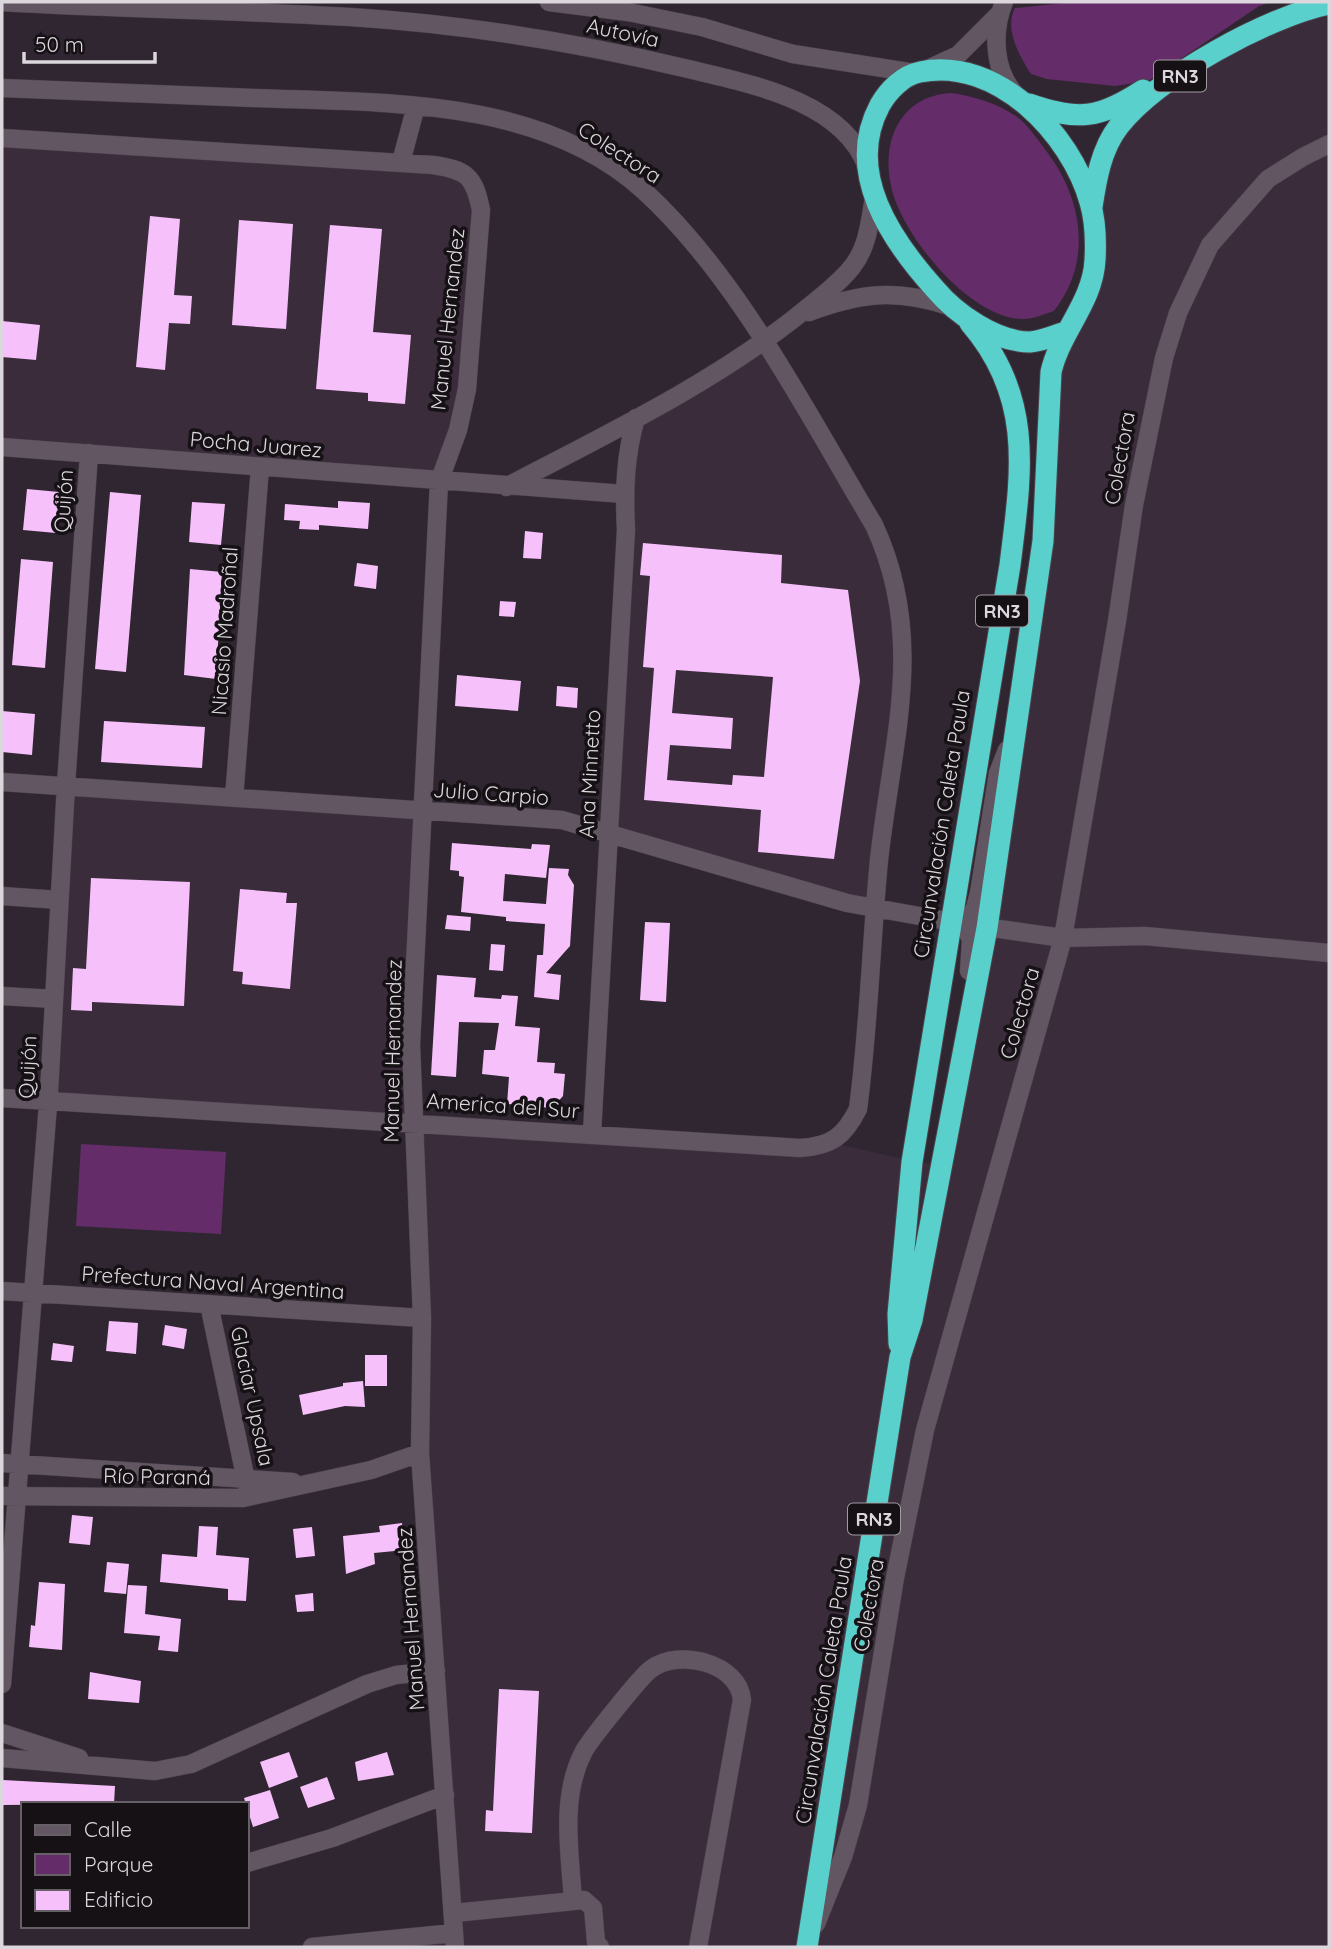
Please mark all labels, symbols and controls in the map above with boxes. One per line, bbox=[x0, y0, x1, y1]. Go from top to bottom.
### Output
street label: Autovía bbox=[584, 12, 662, 52]
scale bar bbox=[24, 21, 156, 65]
text: 50 m bbox=[35, 31, 84, 57]
road number: RN3 bbox=[1154, 60, 1206, 92]
street label: Colectora bbox=[573, 115, 667, 189]
street label: Manuel Hernandez bbox=[424, 226, 470, 412]
street label: Colectora bbox=[1098, 409, 1140, 507]
street label: Pocha Juarez bbox=[189, 425, 323, 463]
street label: Quijón bbox=[48, 469, 78, 533]
street label: Nicasio Madroñal bbox=[205, 546, 243, 716]
road number: RN3 bbox=[976, 596, 1028, 626]
street label: Circunvalación Caleta Paula bbox=[907, 688, 975, 960]
street label: Ana Minnetto bbox=[573, 709, 605, 839]
street label: Julio Carpio bbox=[432, 776, 550, 810]
street label: Manuel Hernandez bbox=[377, 959, 407, 1143]
street label: Colectora bbox=[994, 964, 1044, 1062]
street label: Quijón bbox=[12, 1035, 42, 1099]
street label: America del Sur bbox=[426, 1087, 580, 1123]
street label: Prefectura Naval Argentina bbox=[81, 1260, 345, 1304]
street label: Glaciar Upsala bbox=[226, 1324, 280, 1468]
street label: Río Paraná bbox=[103, 1462, 211, 1490]
road number: RN3 bbox=[848, 1504, 900, 1534]
street label: Manuel Hernandez bbox=[391, 1527, 429, 1711]
street label: Circunvalación Caleta Paula bbox=[789, 1554, 857, 1826]
street label: Colectora bbox=[847, 1556, 889, 1654]
legend bbox=[21, 1802, 248, 1928]
text: Calle bbox=[84, 1816, 132, 1842]
text: Parque bbox=[84, 1851, 153, 1877]
text: Edificio bbox=[84, 1886, 153, 1912]

